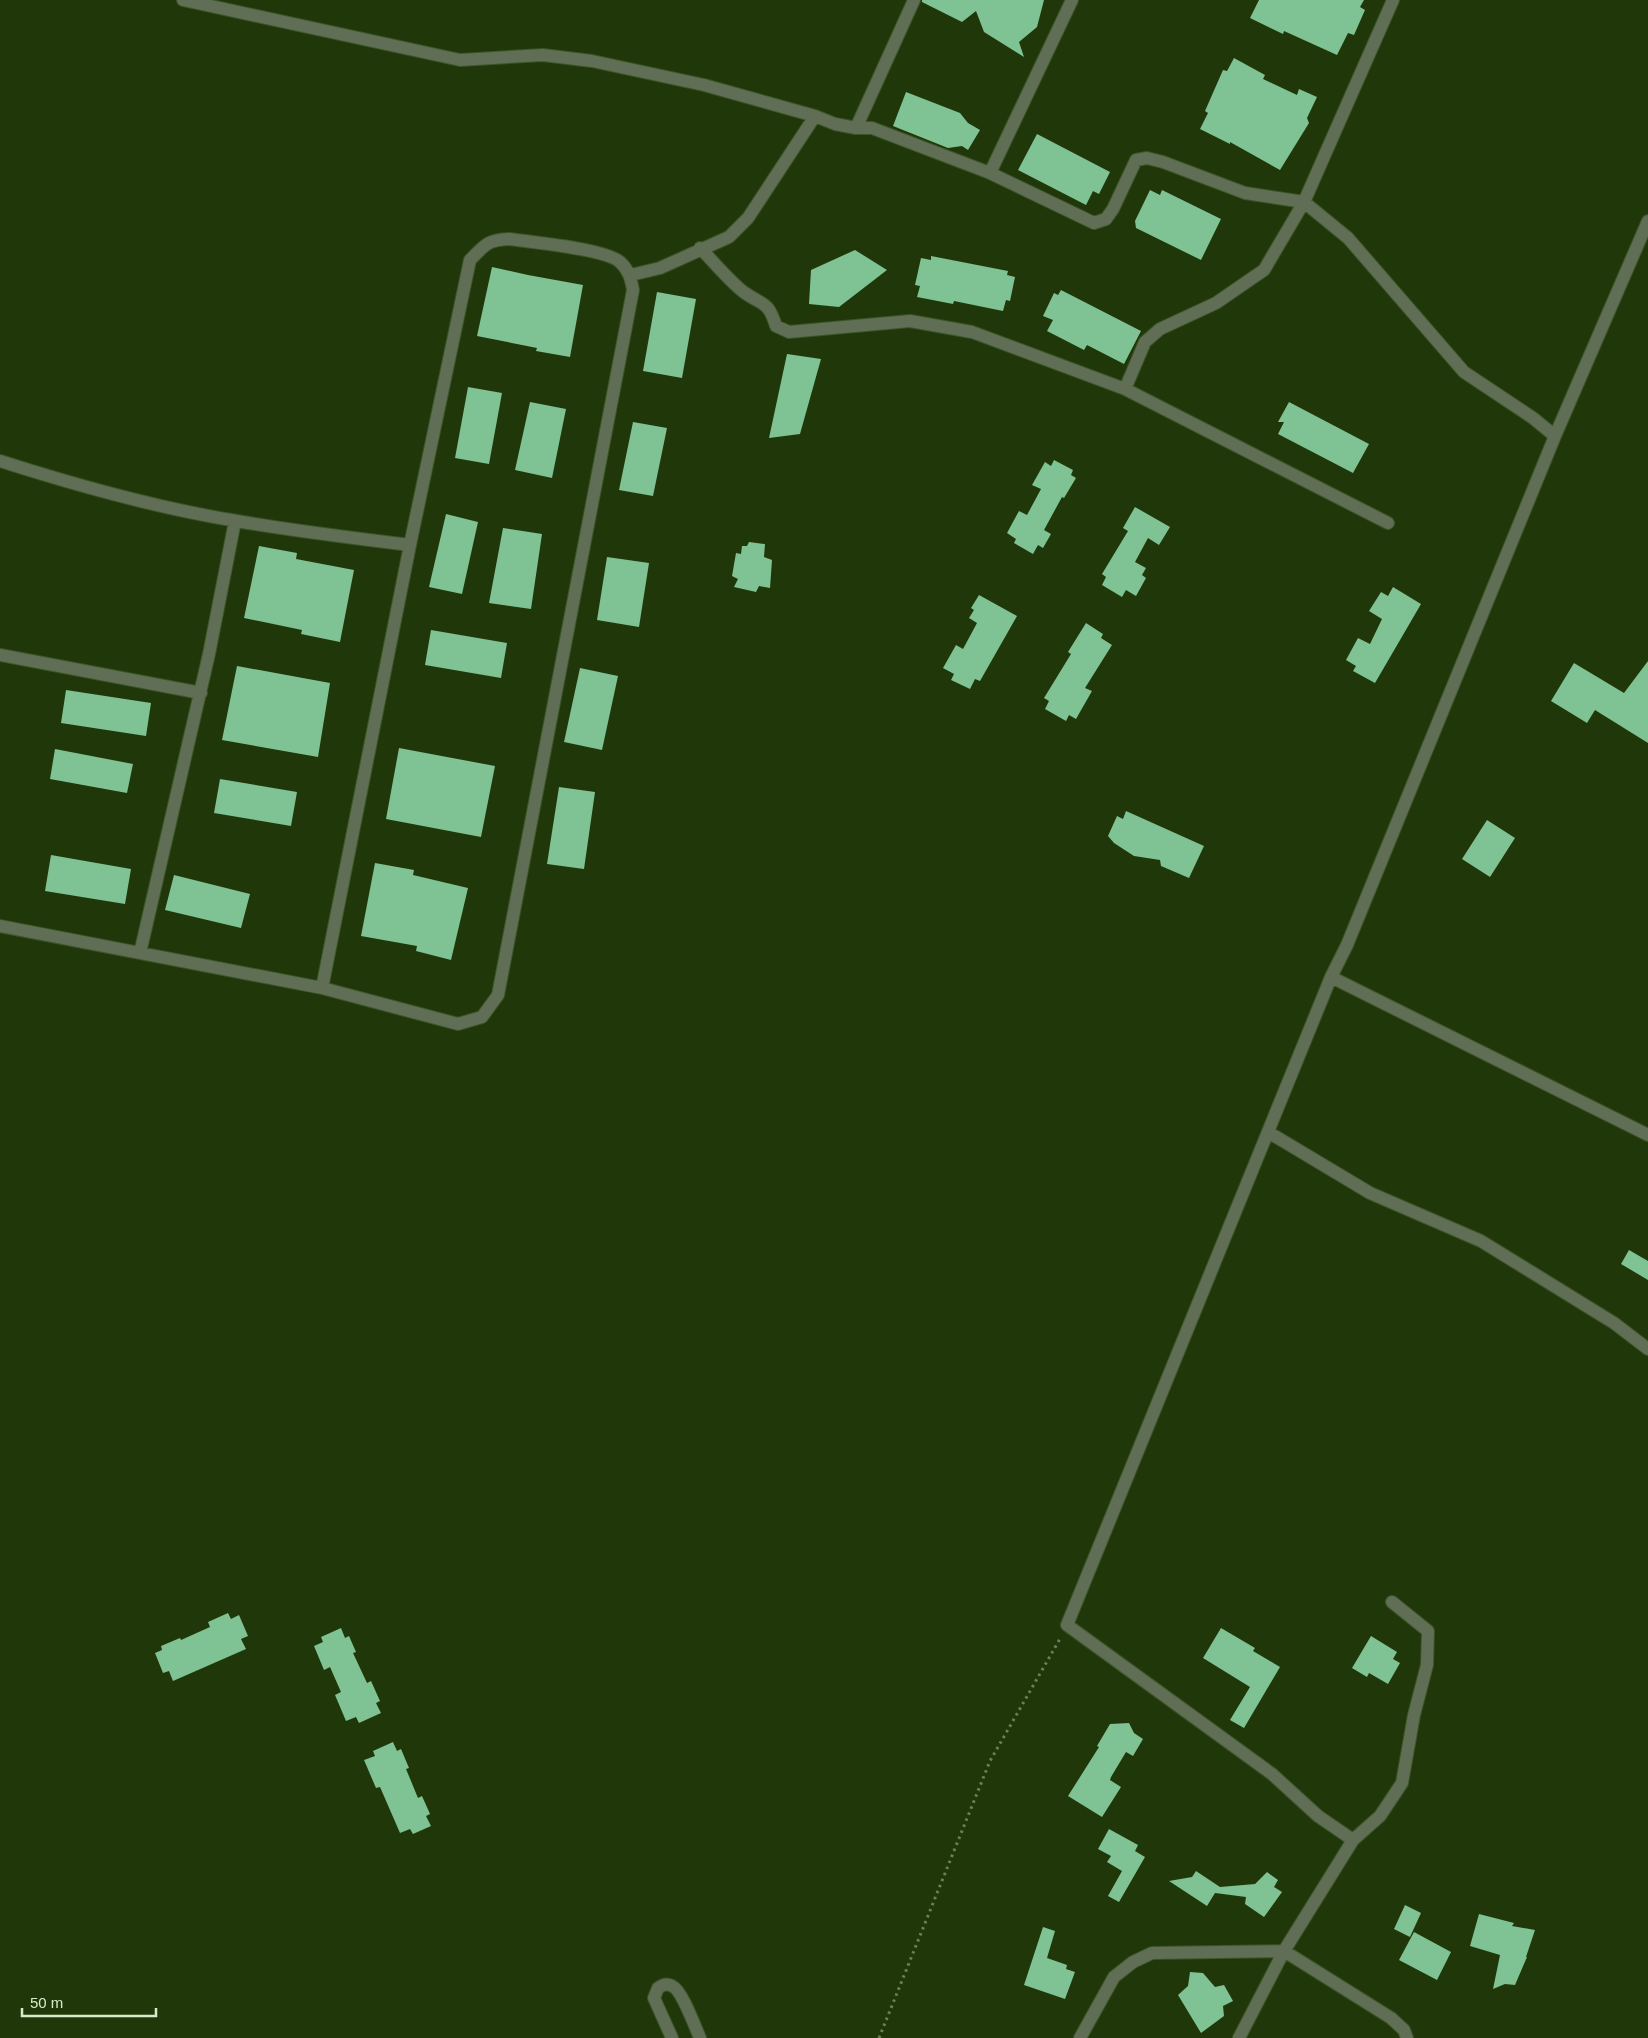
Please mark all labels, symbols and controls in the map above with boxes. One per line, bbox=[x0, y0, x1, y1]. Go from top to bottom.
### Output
scale bar bbox=[22, 1986, 156, 2018]
text: 50 m bbox=[30, 1994, 63, 2011]

